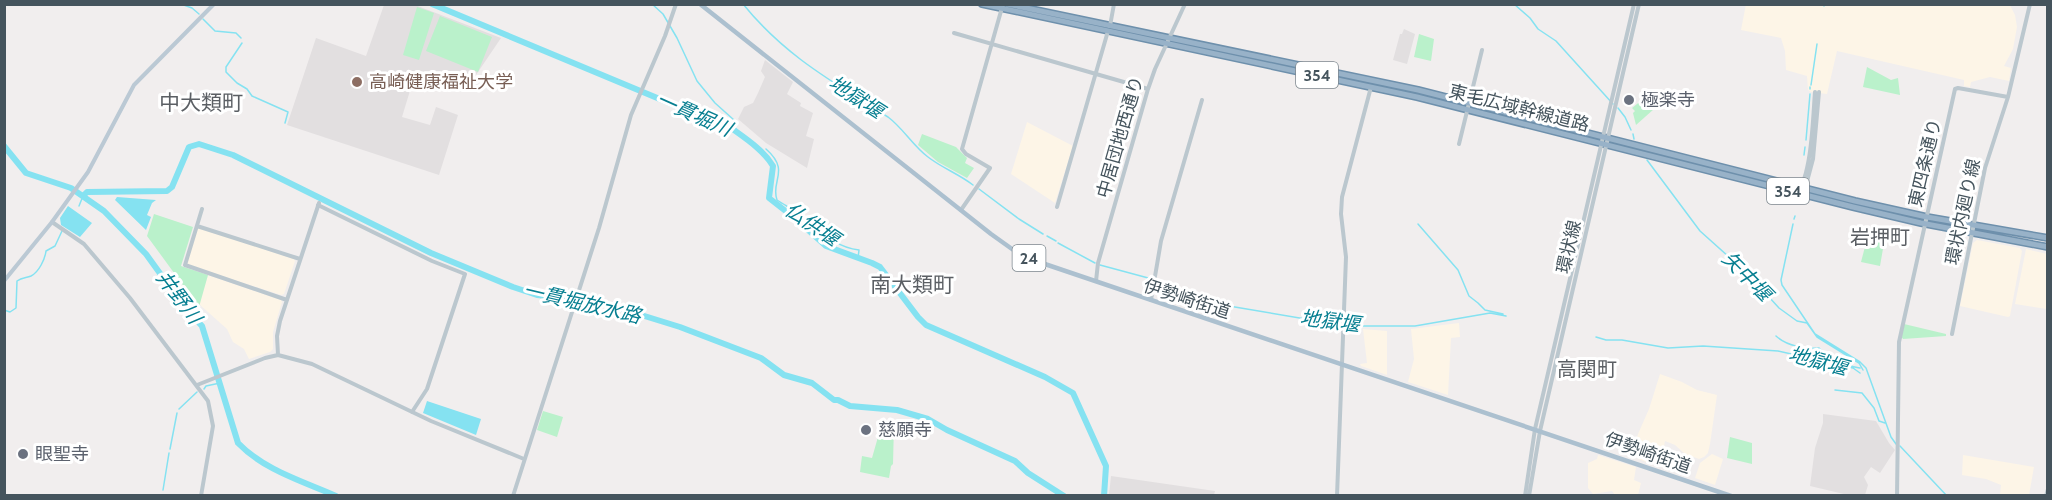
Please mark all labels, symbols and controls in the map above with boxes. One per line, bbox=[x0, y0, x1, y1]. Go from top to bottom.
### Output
road number: 354 bbox=[1296, 62, 1338, 88]
place label: 高崎健康福祉大学 bbox=[369, 71, 513, 93]
water label: 地獄堰 bbox=[824, 71, 891, 126]
street label: 中居団地西通り bbox=[1092, 73, 1148, 201]
marker: 高崎健康福祉大学 bbox=[350, 75, 364, 89]
street label: 東毛広域幹線道路 bbox=[1446, 80, 1592, 136]
water label: 一貫堀川 bbox=[653, 87, 737, 142]
place label: 極楽寺 bbox=[1641, 89, 1695, 111]
district label: 中大類町 bbox=[159, 90, 243, 115]
marker: 極楽寺 bbox=[1622, 93, 1636, 107]
street label: 東四条通り bbox=[1904, 117, 1946, 209]
street label: 環状内廻り線 bbox=[1941, 157, 1985, 267]
road number: 354 bbox=[1767, 178, 1809, 204]
water label: 仏供堰 bbox=[780, 197, 847, 253]
street label: 環状線 bbox=[1552, 218, 1586, 276]
district label: 岩押町 bbox=[1850, 225, 1910, 249]
road number: 24 bbox=[1012, 245, 1046, 271]
water label: 矢中堰 bbox=[1717, 246, 1780, 309]
water label: 井野川 bbox=[151, 266, 208, 330]
district label: 南大類町 bbox=[870, 272, 954, 297]
street label: 伊勢崎街道 bbox=[1141, 275, 1233, 323]
water label: 一貫堀放水路 bbox=[521, 278, 645, 329]
water label: 地獄堰 bbox=[1299, 305, 1365, 337]
water label: 地獄堰 bbox=[1786, 342, 1854, 381]
district label: 高関町 bbox=[1557, 357, 1617, 381]
place label: 慈願寺 bbox=[878, 419, 932, 441]
marker: 慈願寺 bbox=[859, 423, 873, 437]
street label: 伊勢崎街道 bbox=[1602, 428, 1694, 478]
place label: 眼聖寺 bbox=[35, 443, 89, 465]
marker: 眼聖寺 bbox=[16, 447, 30, 461]

